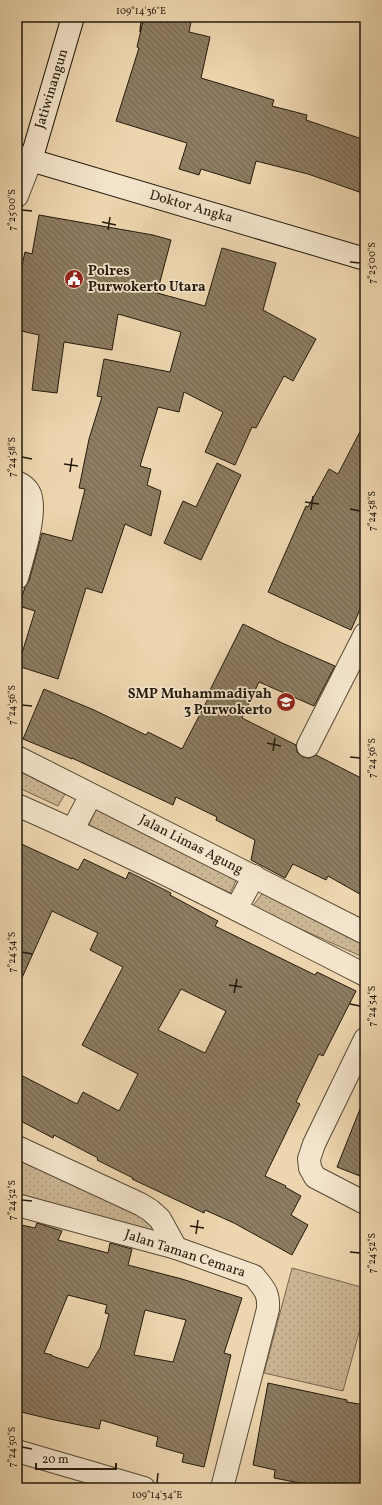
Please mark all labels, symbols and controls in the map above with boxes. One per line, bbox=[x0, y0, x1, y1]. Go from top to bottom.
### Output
text: 109°14'36"E bbox=[116, 4, 166, 18]
street label: Jatiwinangun bbox=[31, 47, 73, 131]
street label: Doktor Angka bbox=[147, 186, 235, 228]
text: 7°25'00"S bbox=[5, 189, 19, 231]
text: 7°25'00"S bbox=[365, 242, 379, 284]
place label: Polres Purwokerto Utara bbox=[88, 262, 206, 297]
public building icon: Polres Purwokerto Utara bbox=[63, 268, 85, 290]
text: 7°24'58"S bbox=[5, 437, 19, 477]
text: 7°24'58"S bbox=[365, 491, 379, 531]
text: 7°24'56"S bbox=[5, 685, 19, 725]
place label: SMP Muhammadiyah 3 Purwokerto bbox=[128, 685, 272, 720]
school or university icon: SMP Muhammadiyah 3 Purwokerto bbox=[275, 691, 297, 713]
text: 7°24'56"S bbox=[365, 738, 379, 778]
street label: Jalan Limas Agung bbox=[136, 811, 246, 879]
text: 7°24'54"S bbox=[5, 932, 19, 972]
text: 7°24'54"S bbox=[365, 986, 379, 1026]
text: 7°24'52"S bbox=[5, 1180, 19, 1220]
street label: Jalan Taman Cemara bbox=[122, 1225, 248, 1283]
text: 7°24'52"S bbox=[365, 1233, 379, 1273]
text: 7°24'50"S bbox=[5, 1427, 19, 1467]
scale bar bbox=[36, 1445, 116, 1471]
text: 20 m bbox=[42, 1452, 69, 1468]
text: 109°14'34"E bbox=[132, 1488, 182, 1502]

